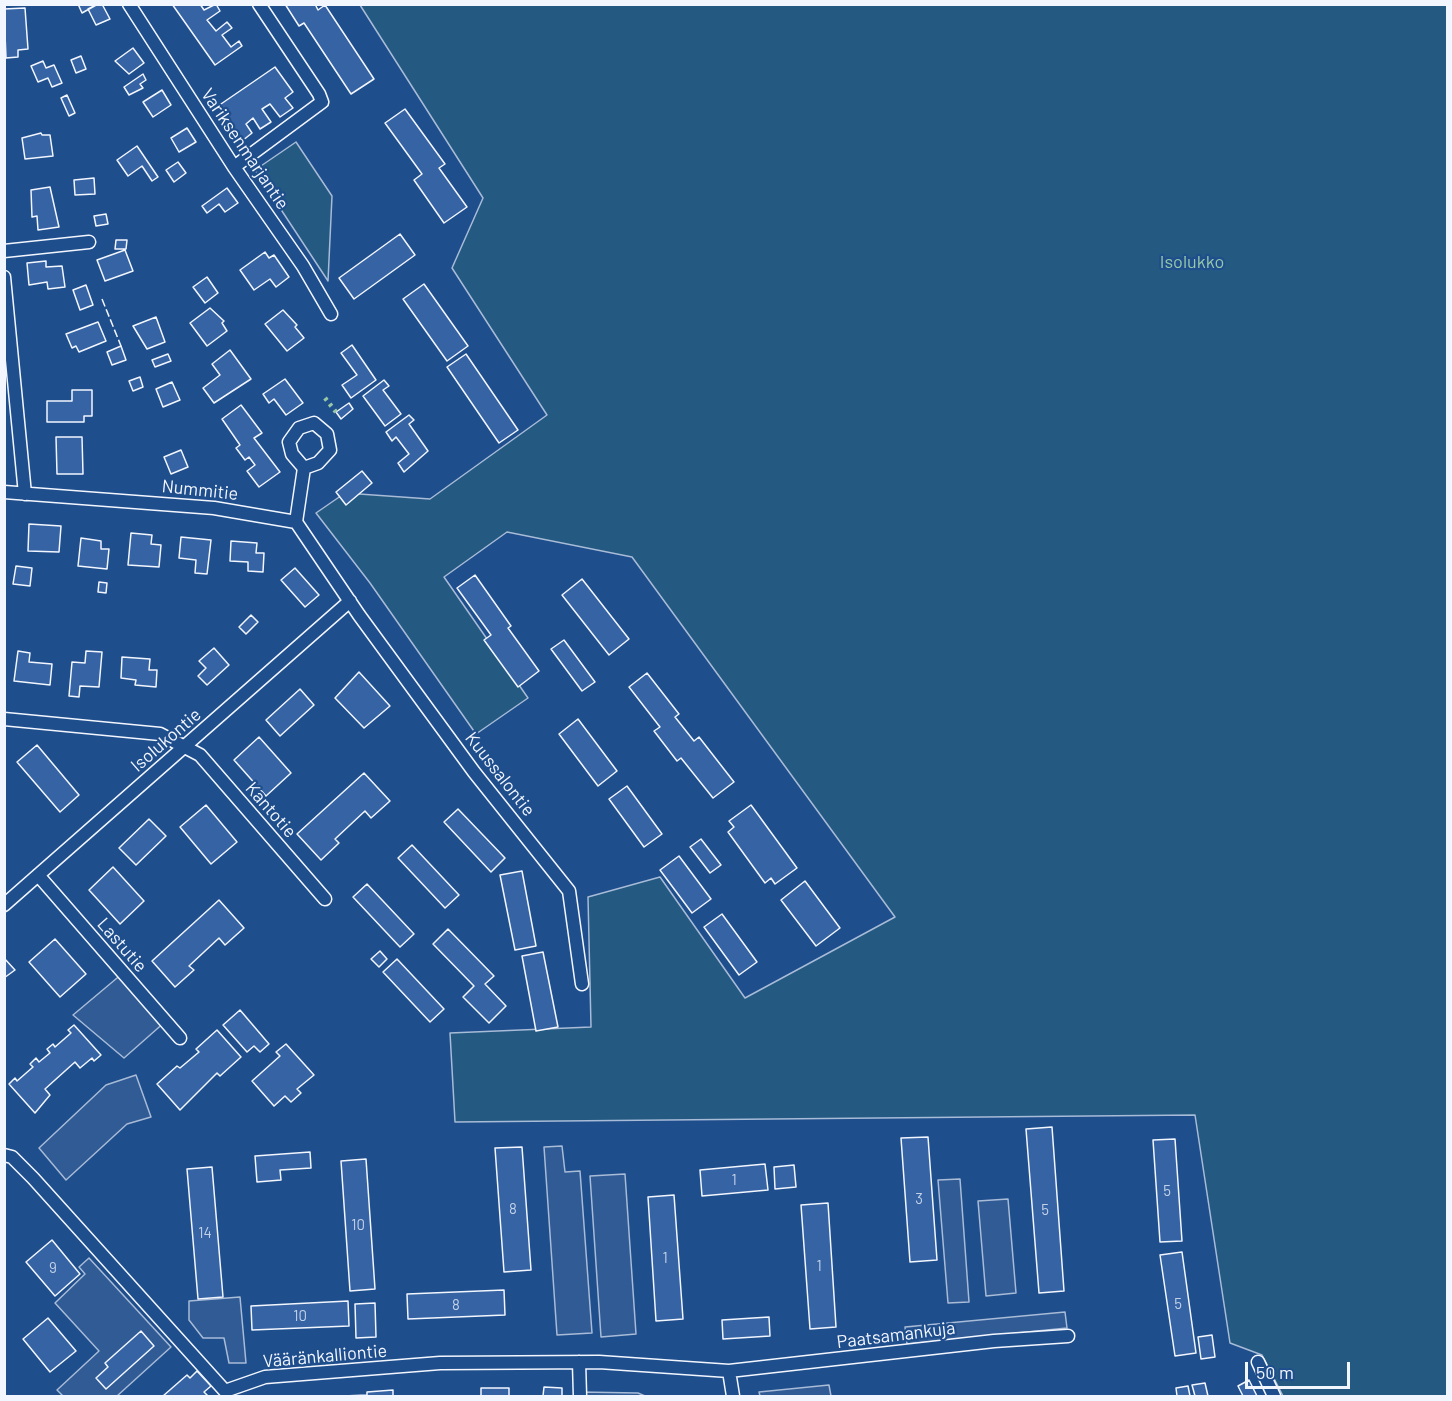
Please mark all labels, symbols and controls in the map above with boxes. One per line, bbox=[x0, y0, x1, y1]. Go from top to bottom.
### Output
street label: Variksenmarjantie bbox=[196, 84, 294, 214]
park label: Isolukko bbox=[1160, 251, 1224, 273]
street label: Nummitie bbox=[161, 475, 239, 505]
street label: Isolukontie bbox=[127, 704, 205, 776]
street label: Kuussalontie bbox=[460, 728, 540, 820]
street label: Kantotie bbox=[241, 778, 301, 842]
street label: Lastutie bbox=[93, 913, 151, 977]
house number: 1 bbox=[731, 1171, 737, 1189]
house number: 5 bbox=[1163, 1182, 1171, 1200]
house number: 3 bbox=[915, 1190, 923, 1208]
house number: 8 bbox=[509, 1200, 517, 1218]
house number: 5 bbox=[1041, 1201, 1049, 1219]
house number: 10 bbox=[351, 1216, 365, 1234]
house number: 14 bbox=[198, 1224, 212, 1242]
house number: 1 bbox=[662, 1249, 668, 1267]
house number: 1 bbox=[816, 1257, 822, 1275]
house number: 9 bbox=[49, 1259, 57, 1277]
house number: 5 bbox=[1174, 1295, 1182, 1313]
house number: 8 bbox=[452, 1296, 460, 1314]
house number: 10 bbox=[293, 1307, 307, 1325]
street label: Paatsamankuja bbox=[835, 1317, 957, 1353]
street label: Vääränkalliontie bbox=[262, 1340, 388, 1372]
scale bar bbox=[1248, 1350, 1353, 1388]
text: 50 m bbox=[1256, 1361, 1294, 1383]

